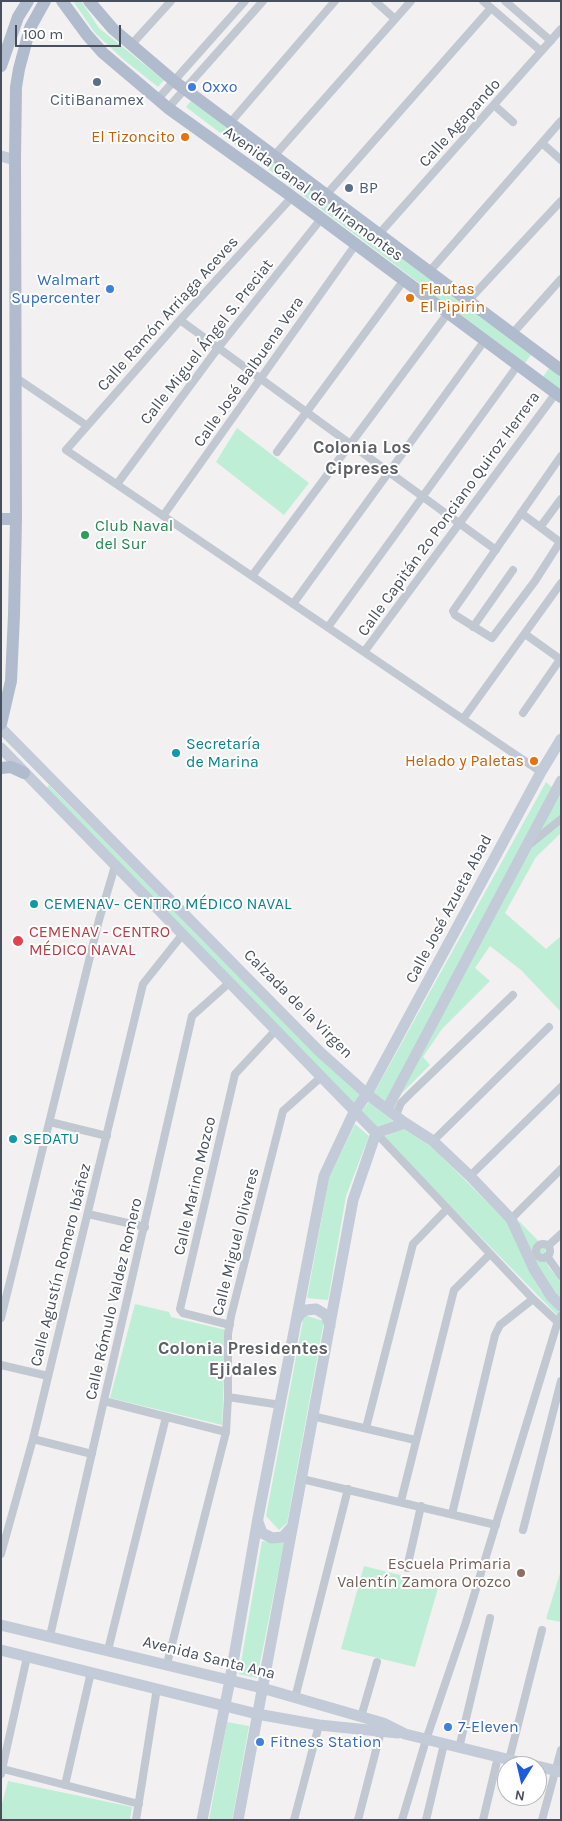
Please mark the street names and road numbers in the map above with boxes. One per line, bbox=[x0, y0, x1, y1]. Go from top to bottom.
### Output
street label: Calle Agapando bbox=[415, 75, 505, 171]
street label: Avenida Canal de Miramontes bbox=[219, 122, 407, 266]
street label: Calle Ramón Arriaga Aceves bbox=[93, 233, 243, 395]
street label: Calle Miguel Ángel S. Preciat bbox=[136, 256, 278, 428]
street label: Calle José Balbuena Vera bbox=[190, 293, 308, 451]
street label: Calle Capitán 2º Ponciano Quiroz Herrera bbox=[354, 388, 544, 640]
street label: Calle José Azueta Abad bbox=[402, 831, 496, 987]
street label: Calzada de la Virgen bbox=[239, 945, 357, 1063]
street label: Calle Marino Mozco bbox=[170, 1115, 220, 1257]
street label: Calle Agustín Romero Ibáñez bbox=[26, 1162, 96, 1368]
street label: Calle Miguel Olivares bbox=[208, 1166, 264, 1318]
street label: Calle Rómulo Valdez Romero bbox=[81, 1196, 147, 1402]
street label: Avenida Santa Ana bbox=[141, 1632, 277, 1684]

